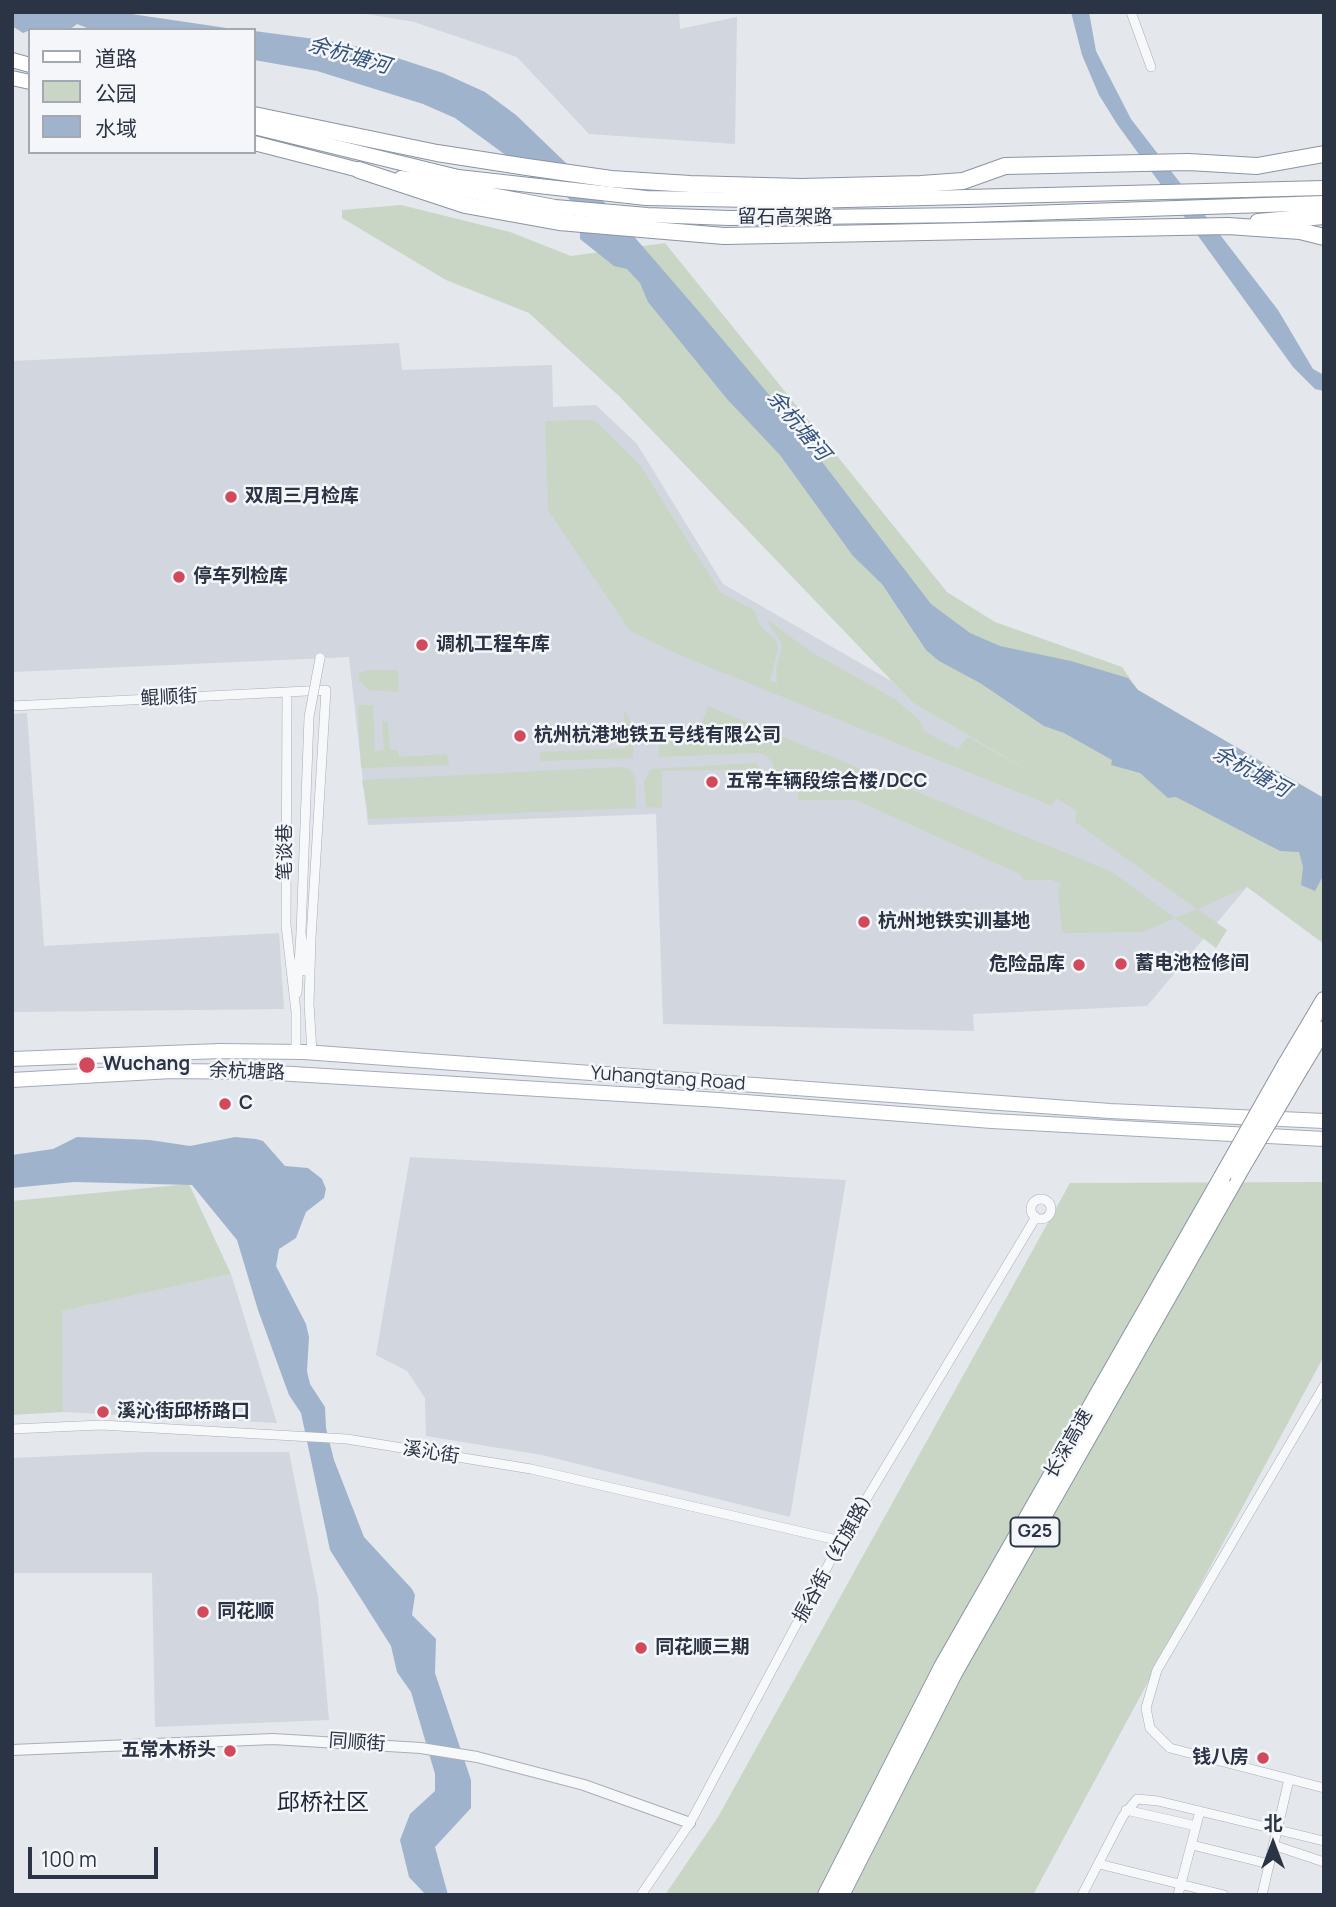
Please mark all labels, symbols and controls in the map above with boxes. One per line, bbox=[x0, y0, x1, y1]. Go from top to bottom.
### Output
legend bbox=[28, 28, 256, 154]
water label: 余杭塘河 bbox=[305, 32, 393, 80]
text: 道路 bbox=[95, 44, 137, 72]
text: 公园 bbox=[95, 79, 137, 107]
text: 水域 bbox=[95, 114, 137, 142]
street label: 留石高架路 bbox=[738, 207, 832, 229]
water label: 余杭塘河 bbox=[761, 386, 835, 466]
place label: 双周三月检库 bbox=[245, 486, 359, 508]
marker: 双周三月检库 bbox=[223, 489, 239, 505]
place label: 停车列检库 bbox=[193, 566, 288, 588]
marker: 停车列检库 bbox=[171, 569, 187, 585]
place label: 调机工程车库 bbox=[436, 634, 550, 656]
marker: 调机工程车库 bbox=[414, 637, 430, 653]
street label: 鲲顺街 bbox=[140, 685, 198, 711]
place label: 杭州杭港地铁五号线有限公司 bbox=[534, 725, 781, 747]
marker: 杭州杭港地铁五号线有限公司 bbox=[512, 728, 528, 744]
water label: 余杭塘河 bbox=[1208, 741, 1294, 803]
place label: 五常车辆段综合楼/DCC bbox=[726, 771, 928, 793]
marker: 五常车辆段综合楼/DCC bbox=[704, 774, 720, 790]
street label: 笔谈巷 bbox=[275, 824, 297, 880]
place label: 杭州地铁实训基地 bbox=[878, 911, 1030, 933]
marker: 杭州地铁实训基地 bbox=[856, 914, 872, 930]
place label: 蓄电池检修间 bbox=[1135, 953, 1249, 975]
place label: 危险品库 bbox=[989, 954, 1065, 976]
marker: 蓄电池检修间 bbox=[1113, 956, 1129, 972]
marker: 危险品库 bbox=[1071, 957, 1087, 973]
place label: Wuchang bbox=[103, 1054, 190, 1076]
marker: Wuchang bbox=[77, 1055, 97, 1075]
street label: 余杭塘路 bbox=[209, 1059, 285, 1085]
street label: Yuhangtang Road bbox=[590, 1062, 746, 1096]
place label: C bbox=[239, 1093, 253, 1115]
marker: C bbox=[217, 1096, 233, 1112]
place label: 溪沁街邱桥路口 bbox=[117, 1401, 250, 1423]
marker: 溪沁街邱桥路口 bbox=[95, 1404, 111, 1420]
street label: 长深高速 bbox=[1040, 1405, 1098, 1483]
street label: 溪沁街 bbox=[401, 1437, 461, 1469]
street label: 振谷街（红旗路） bbox=[789, 1483, 883, 1627]
road number: G25 bbox=[1010, 1518, 1060, 1546]
place label: 同花顺 bbox=[217, 1601, 274, 1623]
marker: 同花顺 bbox=[195, 1604, 211, 1620]
place label: 同花顺三期 bbox=[655, 1637, 750, 1659]
marker: 同花顺三期 bbox=[633, 1640, 649, 1656]
street label: 同顺街 bbox=[328, 1730, 386, 1756]
place label: 五常木桥头 bbox=[121, 1740, 216, 1762]
marker: 五常木桥头 bbox=[222, 1743, 238, 1759]
place label: 钱八房 bbox=[1192, 1747, 1249, 1769]
marker: 钱八房 bbox=[1255, 1750, 1271, 1766]
district label: 邱桥社区 bbox=[277, 1790, 369, 1818]
north arrow bbox=[1238, 1809, 1308, 1879]
text: 北 bbox=[1263, 1810, 1283, 1836]
scale bar bbox=[32, 1834, 161, 1878]
text: 100 m bbox=[41, 1845, 97, 1873]

